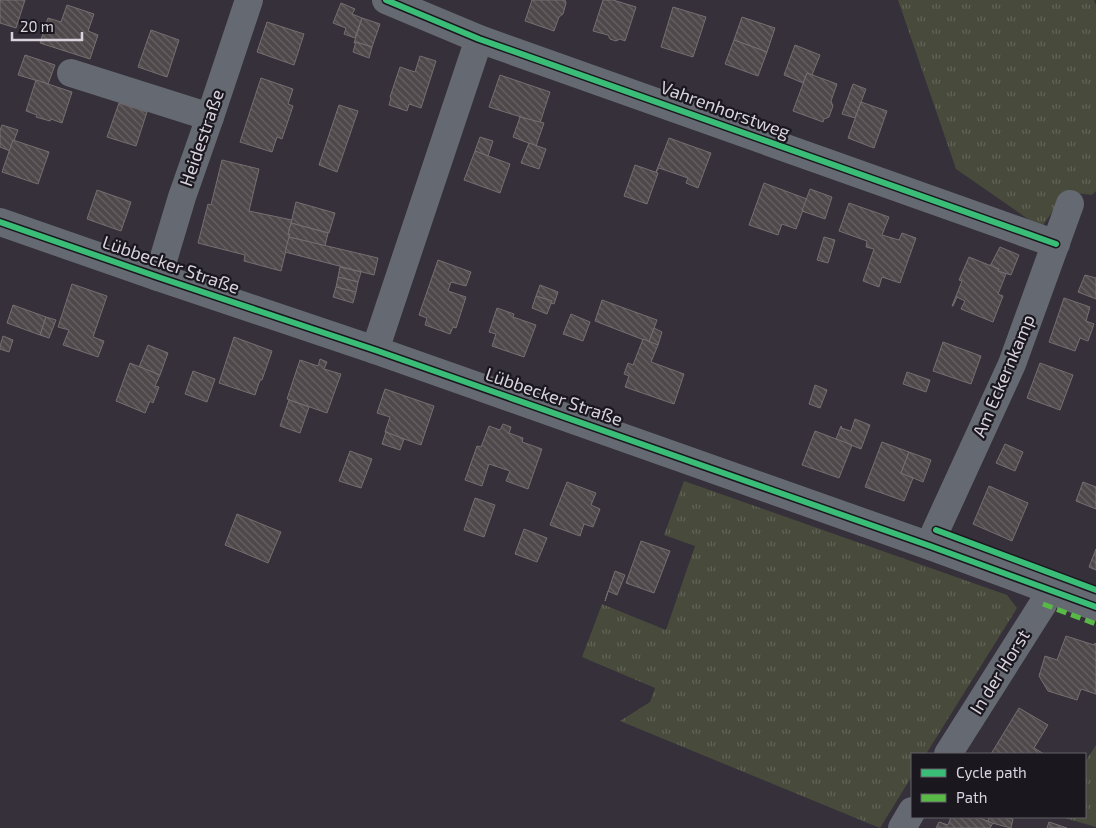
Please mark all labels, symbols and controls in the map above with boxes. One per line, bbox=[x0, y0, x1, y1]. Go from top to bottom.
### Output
scale bar bbox=[12, 10, 82, 42]
text: 20 m bbox=[20, 17, 54, 35]
street label: Vahrenhorstweg bbox=[658, 75, 793, 143]
street label: Heidestraße bbox=[174, 86, 228, 189]
street label: Lübbecker Straße bbox=[100, 230, 243, 298]
street label: Am Eckernkamp bbox=[967, 311, 1039, 440]
street label: Lübbecker Straße bbox=[483, 362, 626, 430]
street label: In der Horst bbox=[965, 625, 1034, 718]
legend bbox=[911, 753, 1086, 818]
text: Cycle path bbox=[956, 763, 1027, 781]
text: Path bbox=[956, 788, 987, 806]

